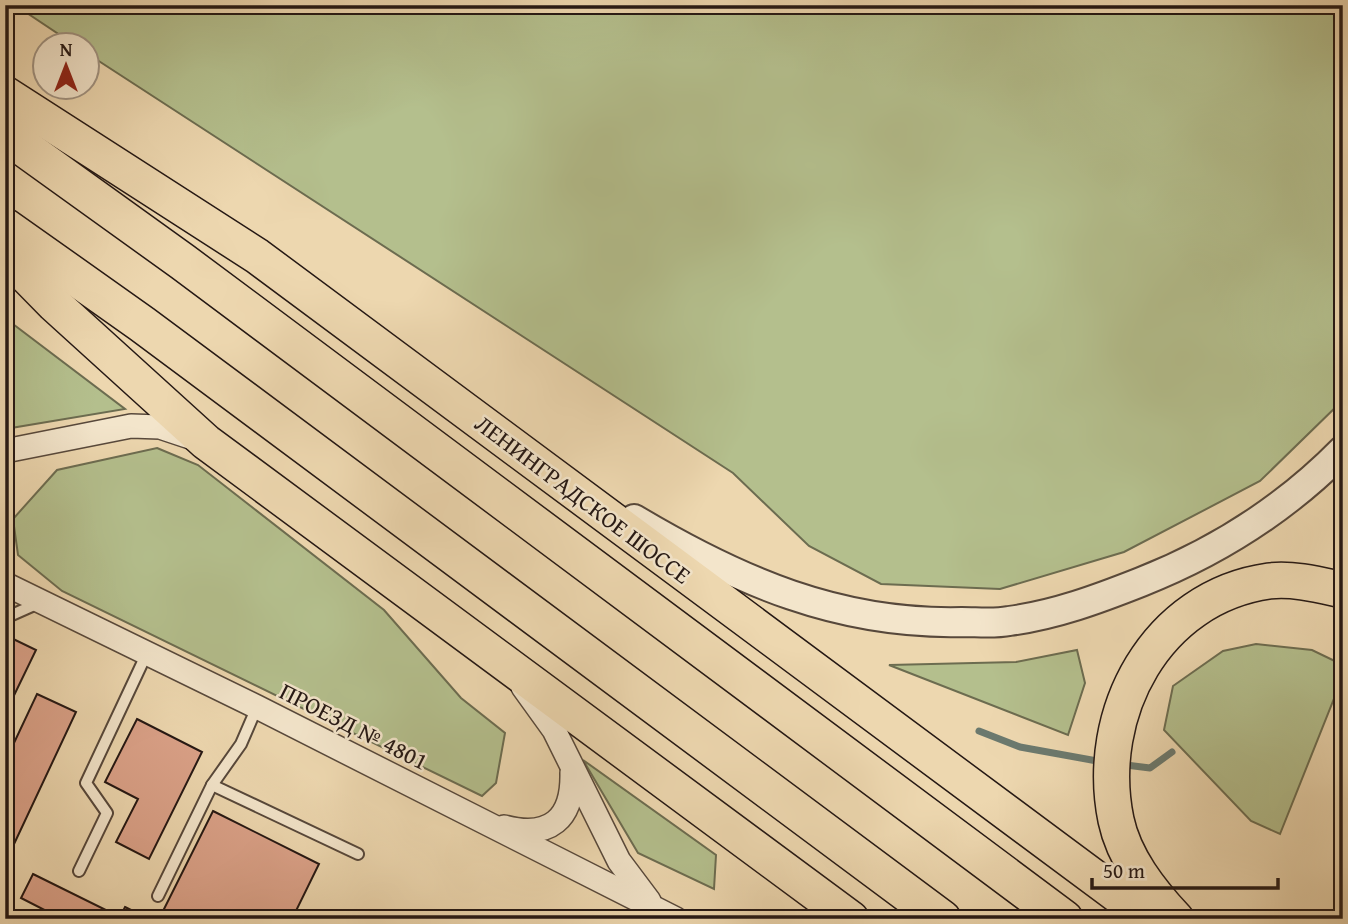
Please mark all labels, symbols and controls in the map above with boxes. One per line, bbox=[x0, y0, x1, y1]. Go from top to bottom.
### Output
north arrow bbox=[32, 32, 102, 102]
text: N bbox=[60, 35, 73, 63]
street label: ЛЕНИНГРАДСКОЕ ШОССЕ bbox=[468, 406, 698, 592]
street label: ПРОЕЗД № 4801 bbox=[274, 674, 434, 778]
scale bar bbox=[1092, 847, 1278, 891]
text: 50 m bbox=[1103, 855, 1145, 886]

